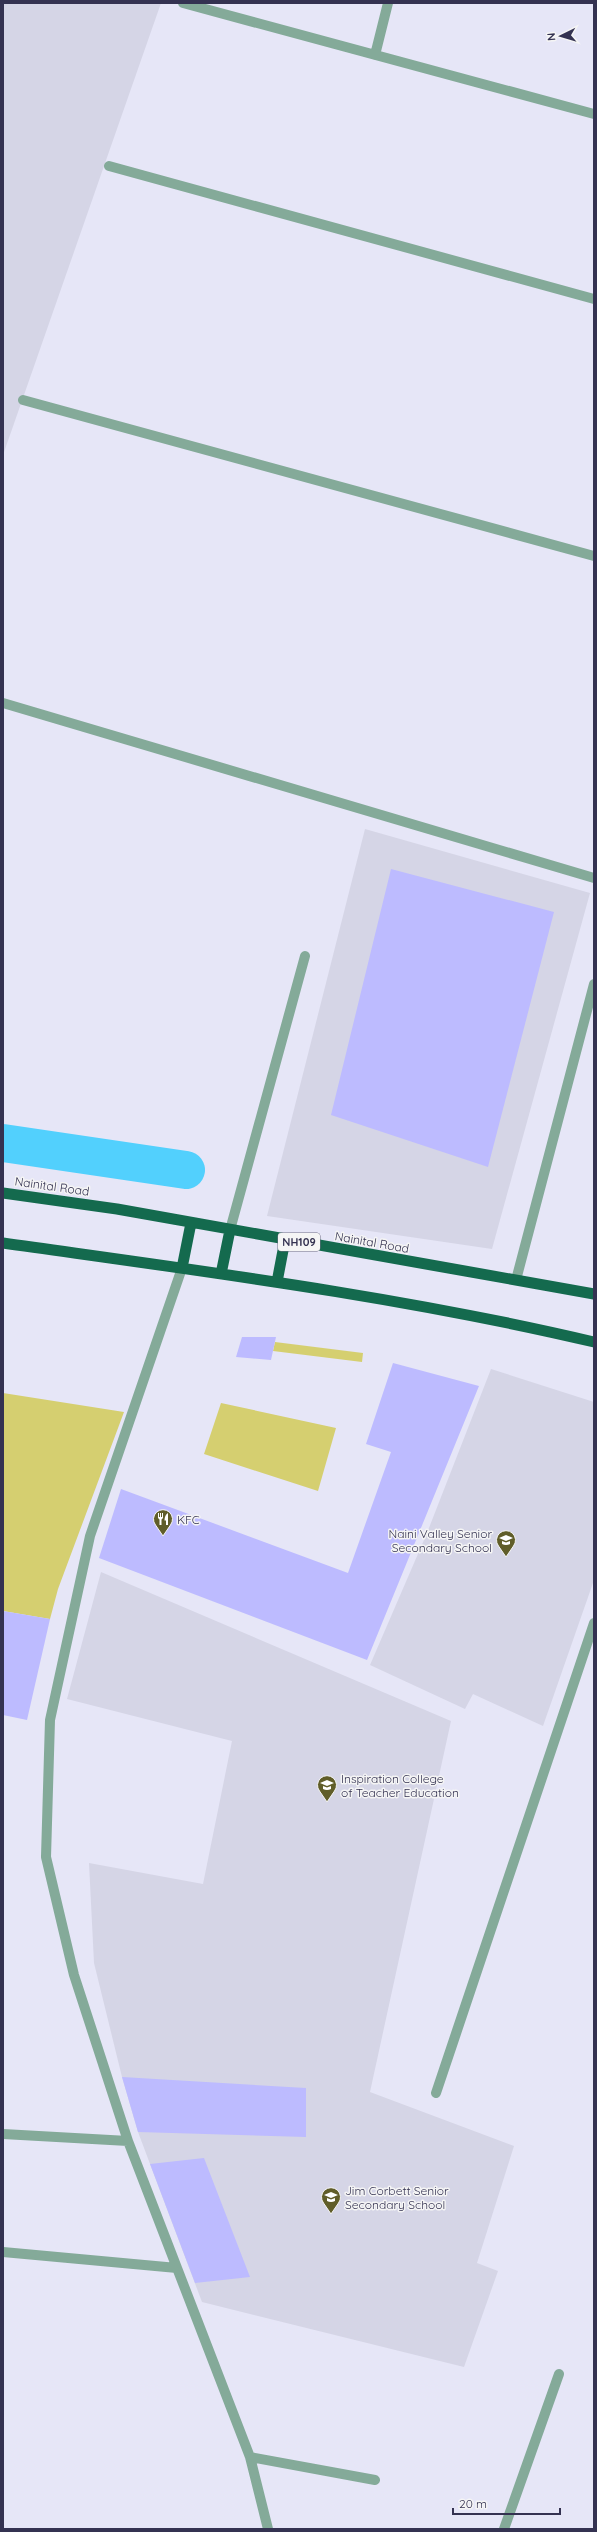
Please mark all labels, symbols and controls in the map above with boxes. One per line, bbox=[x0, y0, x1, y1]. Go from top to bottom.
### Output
north arrow bbox=[541, 16, 581, 56]
text: N bbox=[544, 32, 558, 42]
street label: Nainital Road bbox=[14, 1173, 90, 1199]
street label: Nainital Road bbox=[334, 1228, 410, 1256]
road number: NH109 bbox=[278, 1233, 320, 1251]
restaurant icon: KFC bbox=[152, 1508, 174, 1536]
place label: KFC bbox=[177, 1512, 200, 1527]
place label: Naini Valley Senior Secondary School bbox=[388, 1526, 492, 1555]
school or university icon: Naini Valley Senior Secondary School bbox=[495, 1529, 517, 1557]
place label: Inspiration College of Teacher Education bbox=[341, 1771, 459, 1800]
school or university icon: Inspiration College of Teacher Education bbox=[316, 1774, 338, 1802]
place label: Jim Corbett Senior Secondary School bbox=[345, 2183, 449, 2212]
school or university icon: Jim Corbett Senior Secondary School bbox=[320, 2186, 342, 2214]
scale bar bbox=[453, 2490, 560, 2516]
text: 20 m bbox=[459, 2496, 487, 2511]

